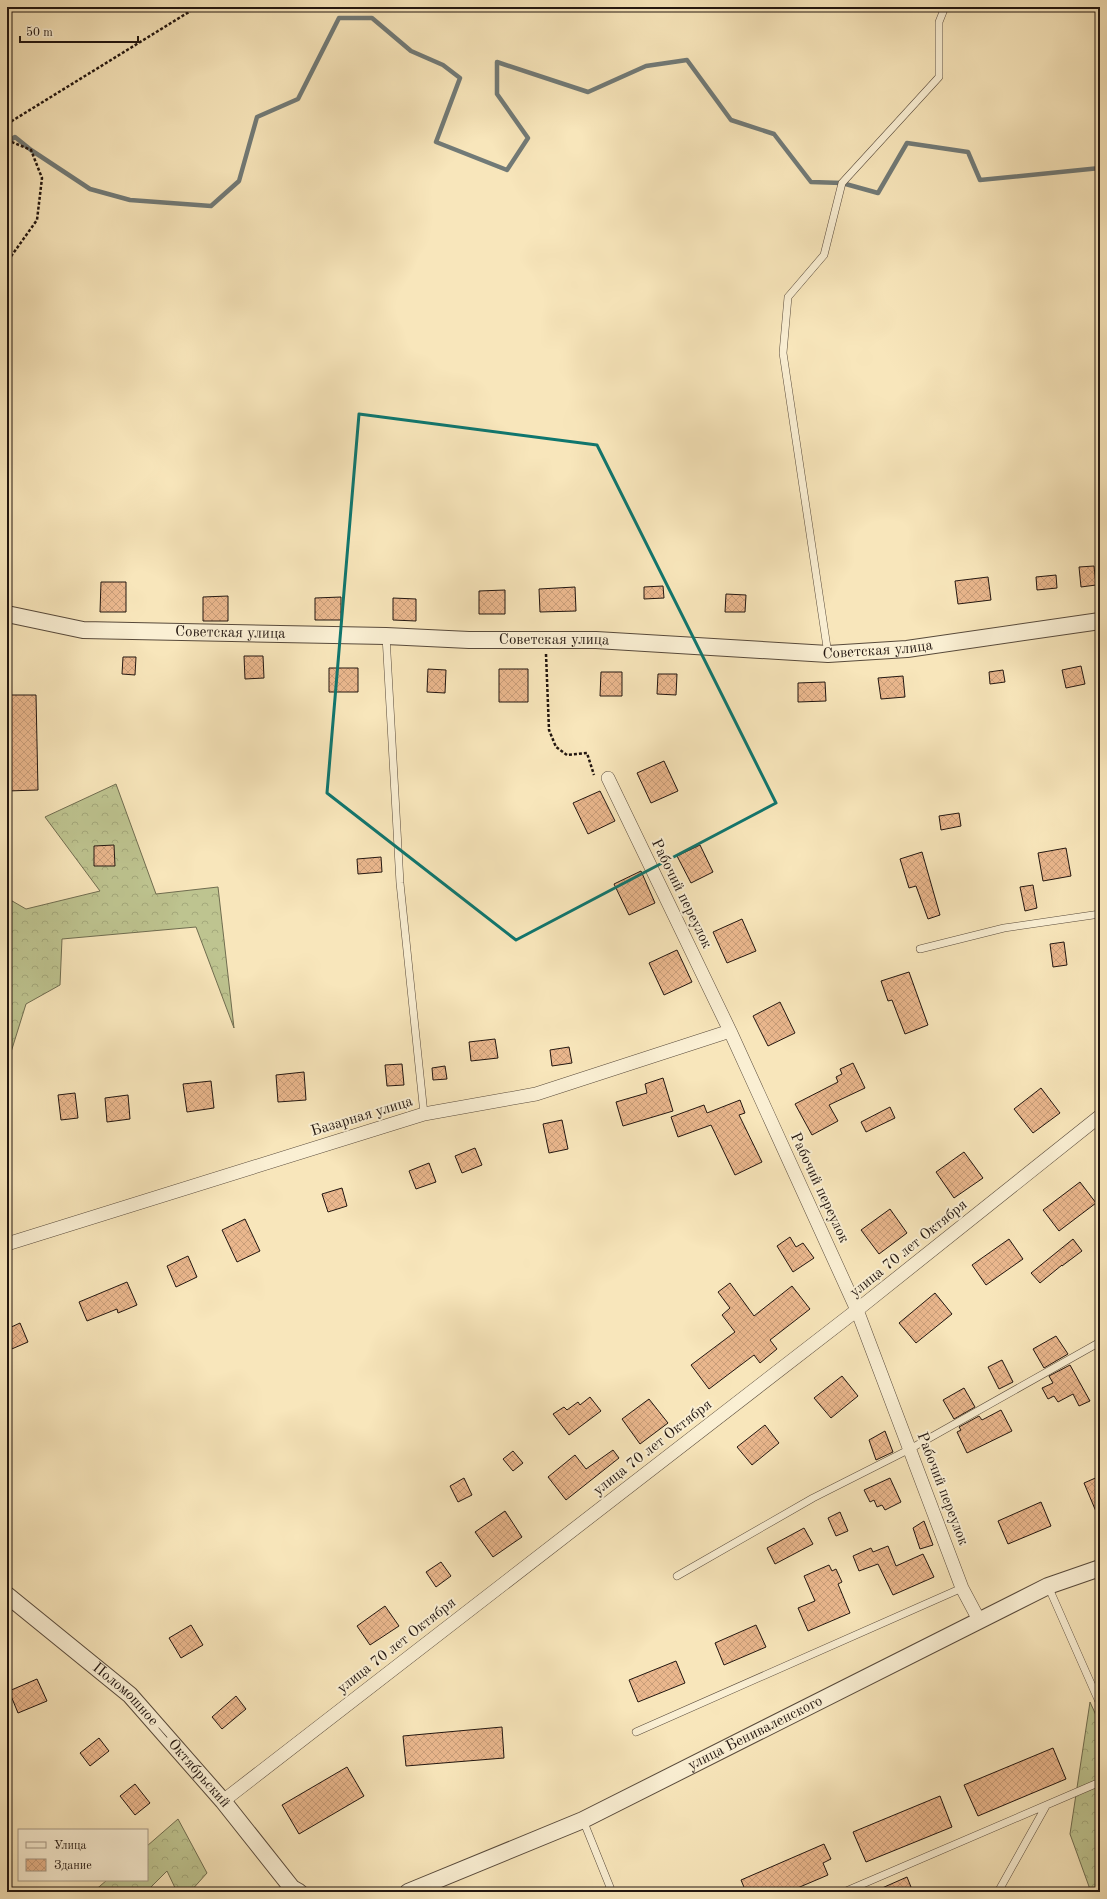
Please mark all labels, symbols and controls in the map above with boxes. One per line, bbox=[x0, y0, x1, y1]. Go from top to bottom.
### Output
scale bar bbox=[20, 18, 138, 44]
text: 50 m bbox=[26, 26, 53, 39]
street label: Советская улица bbox=[175, 624, 286, 642]
street label: Советская улица bbox=[499, 632, 611, 648]
street label: Советская улица bbox=[822, 638, 934, 662]
street label: Рабочий переулок bbox=[648, 837, 714, 952]
street label: Базарная улица bbox=[309, 1094, 415, 1140]
street label: Рабочий переулок bbox=[787, 1131, 851, 1246]
street label: улица 70 лет Октября bbox=[848, 1197, 971, 1301]
street label: улица 70 лет Октября bbox=[591, 1397, 715, 1499]
street label: Рабочий переулок bbox=[914, 1430, 971, 1548]
street label: улица 70 лет Октября bbox=[335, 1595, 459, 1697]
street label: Поломошное — Октябрьский bbox=[89, 1660, 233, 1810]
street label: улица Бениваленского bbox=[685, 1693, 825, 1773]
legend bbox=[18, 1829, 148, 1881]
text: Улица bbox=[54, 1840, 87, 1852]
text: Здание bbox=[54, 1860, 92, 1872]

